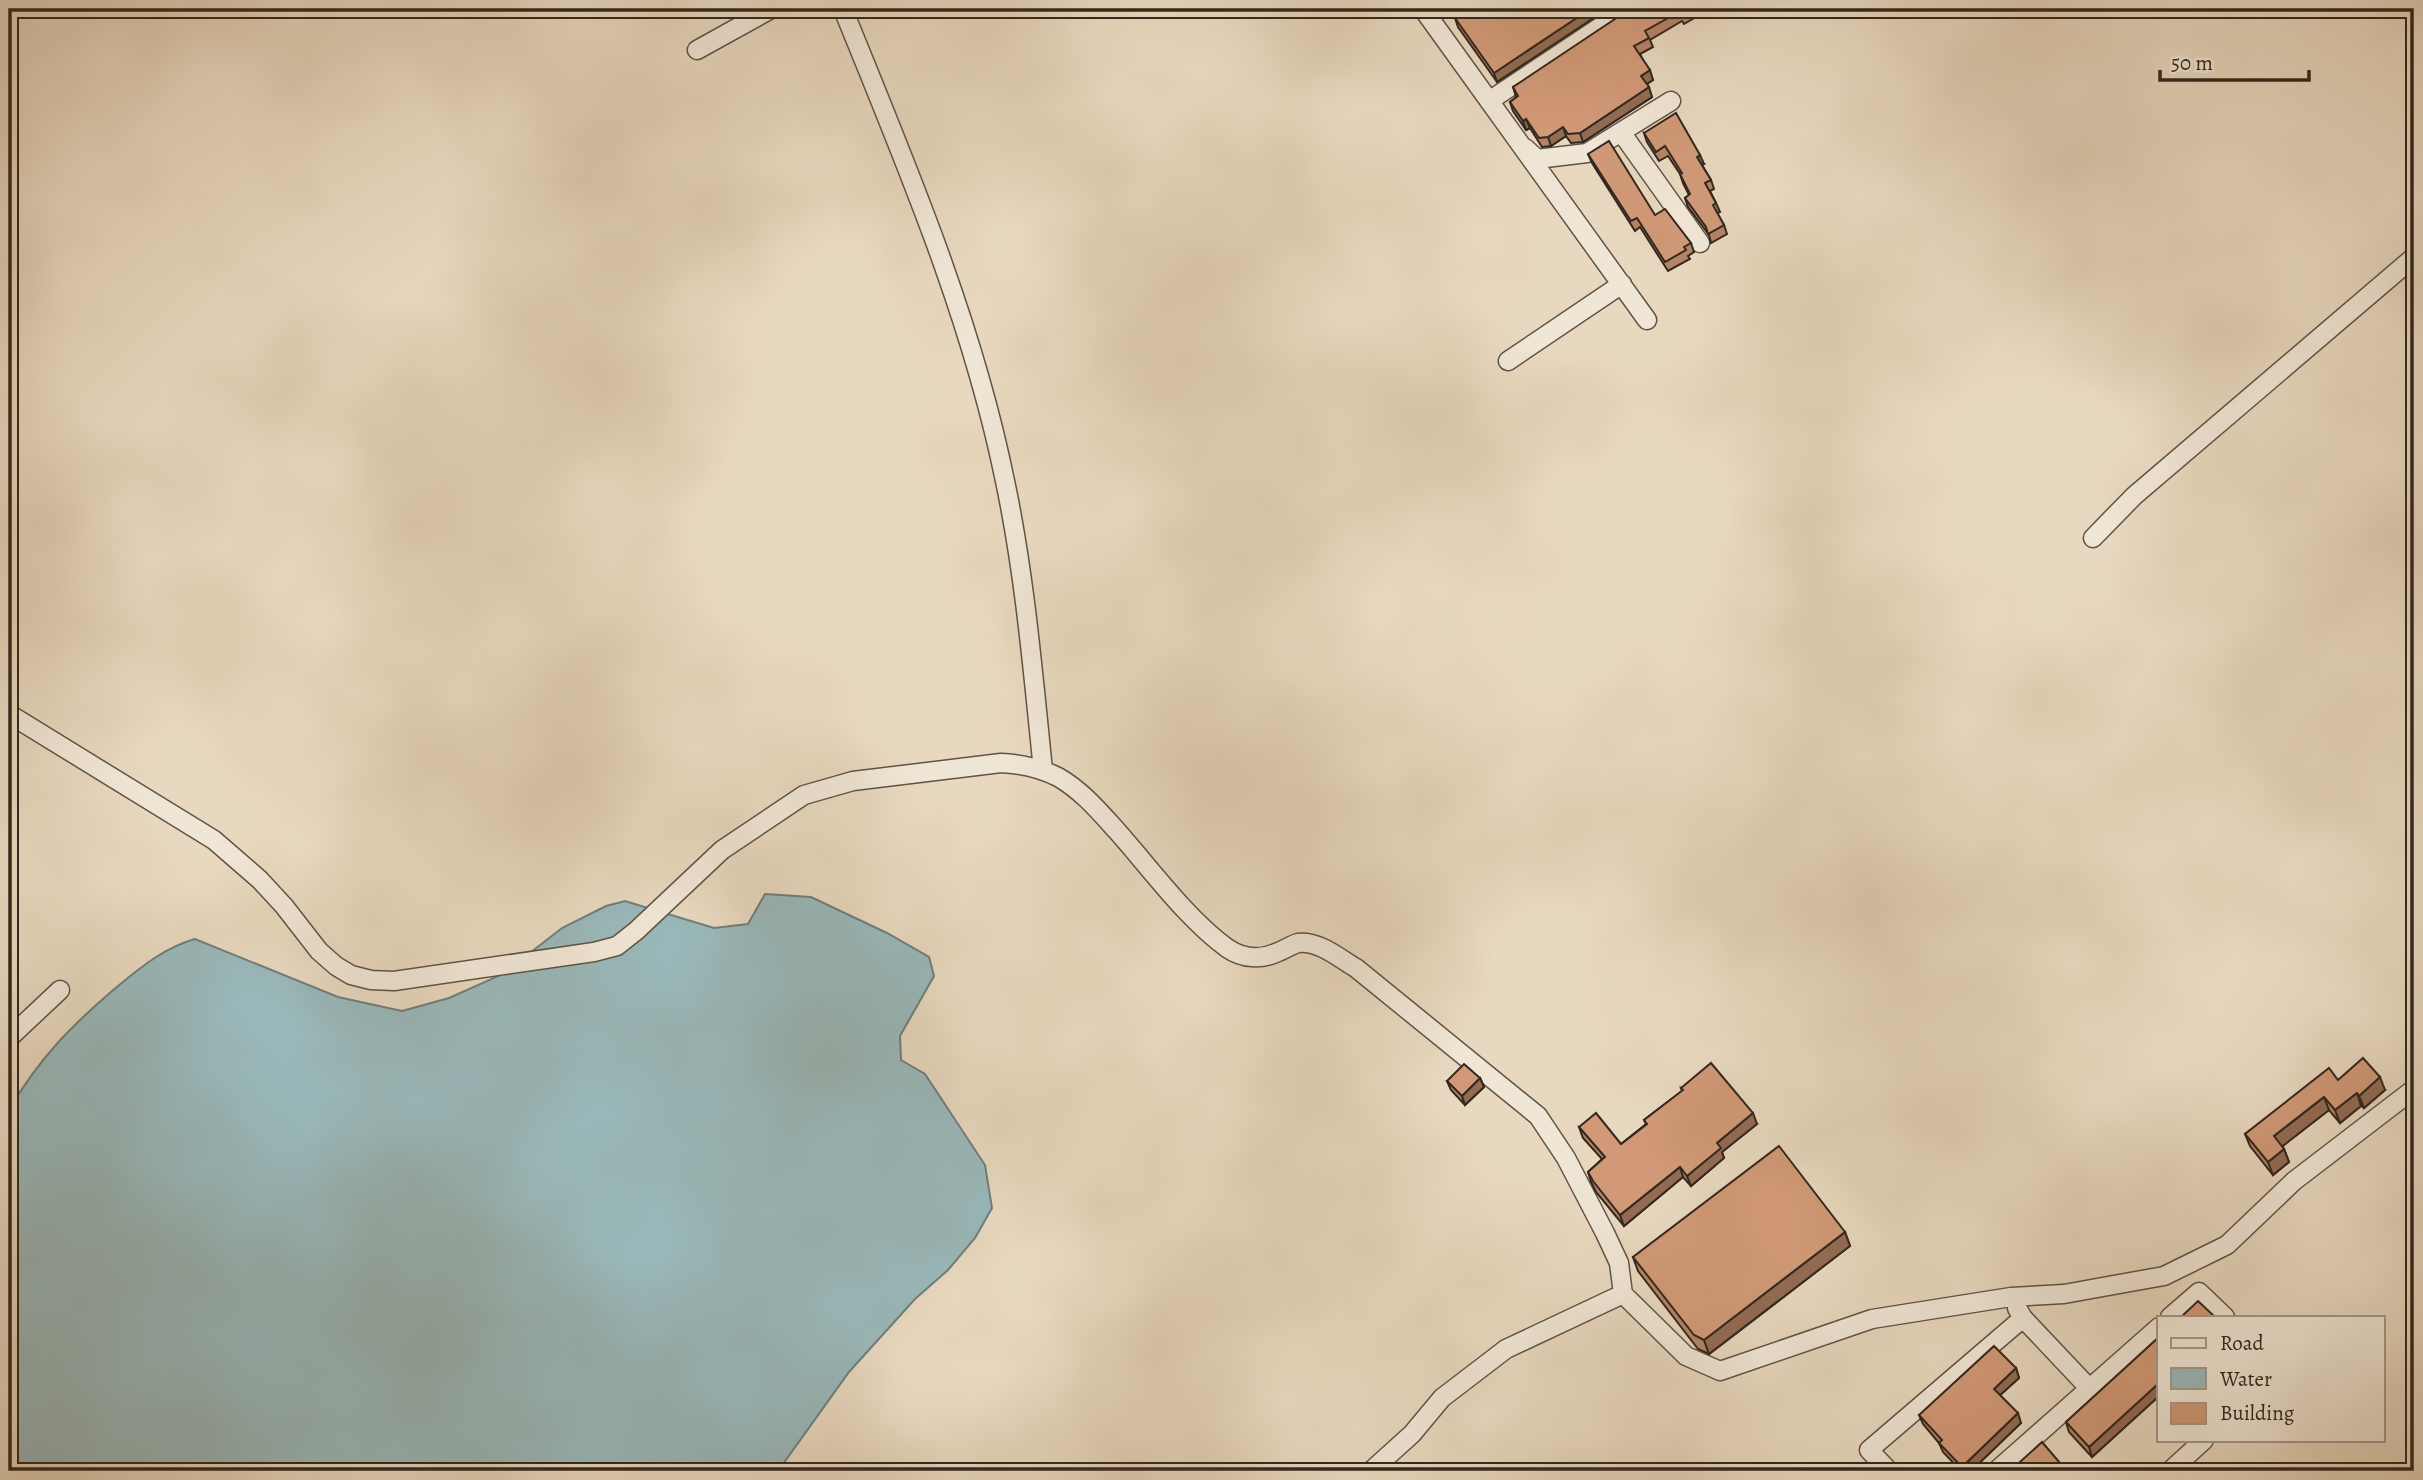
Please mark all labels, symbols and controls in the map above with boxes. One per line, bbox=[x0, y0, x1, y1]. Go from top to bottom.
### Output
scale bar bbox=[2160, 38, 2309, 82]
text: 50 m bbox=[2171, 49, 2213, 77]
legend bbox=[2157, 1316, 2384, 1442]
text: Road bbox=[2220, 1329, 2264, 1357]
text: Water bbox=[2219, 1365, 2272, 1393]
text: Building bbox=[2220, 1399, 2295, 1427]

